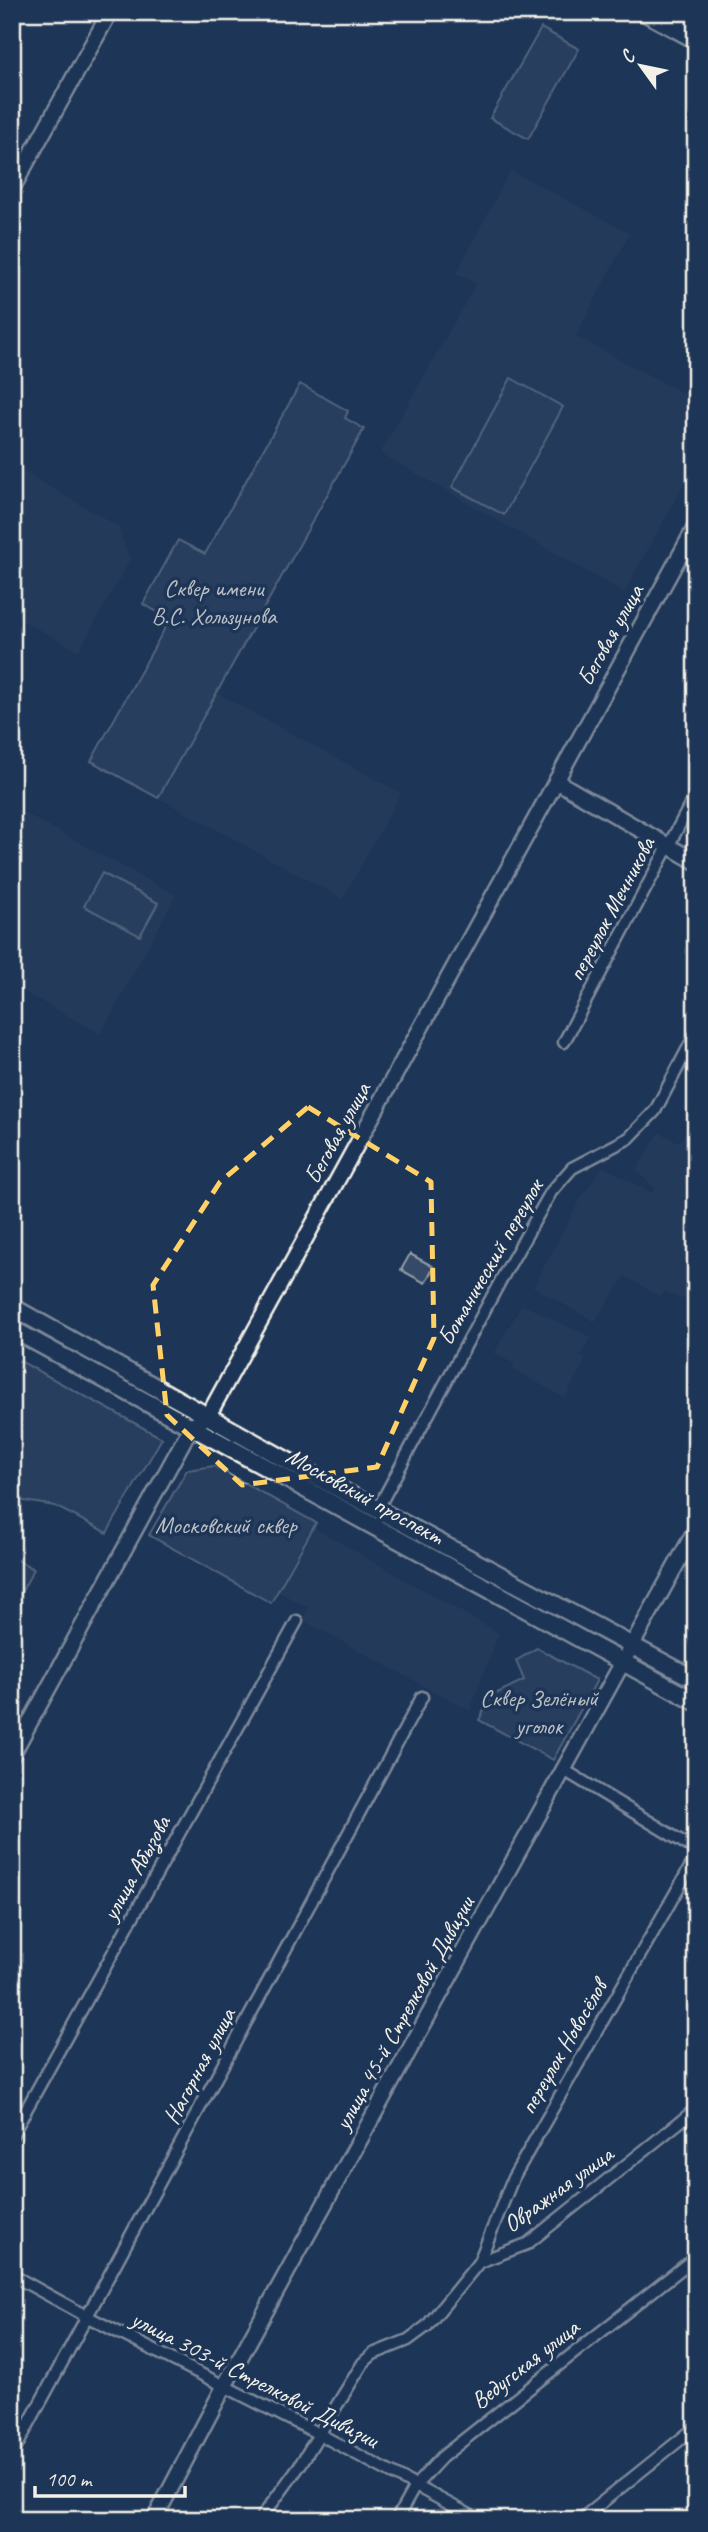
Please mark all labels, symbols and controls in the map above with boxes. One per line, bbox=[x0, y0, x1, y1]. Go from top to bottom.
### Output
north arrow bbox=[606, 32, 676, 102]
text: С bbox=[615, 45, 642, 68]
park label: Сквер имени В.С. Хользунова bbox=[151, 573, 278, 631]
street label: Беговая улица bbox=[570, 578, 651, 691]
street label: переулок Мечникова bbox=[561, 831, 662, 986]
street label: Беговая улица bbox=[297, 1076, 378, 1189]
street label: Ботанический переулок bbox=[430, 1172, 551, 1350]
street label: Московский проспект bbox=[281, 1440, 450, 1552]
park label: Московский сквер bbox=[155, 1510, 298, 1540]
park label: Сквер Зелёный уголок bbox=[480, 1683, 600, 1741]
street label: улица Абызова bbox=[94, 1809, 179, 1928]
street label: улица 45-й Стрелковой Дивизии bbox=[326, 1889, 482, 2137]
street label: переулок Новосёлов bbox=[512, 1971, 616, 2120]
street label: Нагорная улица bbox=[156, 2001, 243, 2129]
street label: Овражная улица bbox=[497, 2138, 620, 2239]
street label: улица 303-й Стрелковой Дивизии bbox=[125, 2303, 385, 2455]
street label: Ведугская улица bbox=[465, 2312, 586, 2416]
scale bar bbox=[35, 2455, 186, 2499]
text: 100 m bbox=[46, 2466, 93, 2492]

